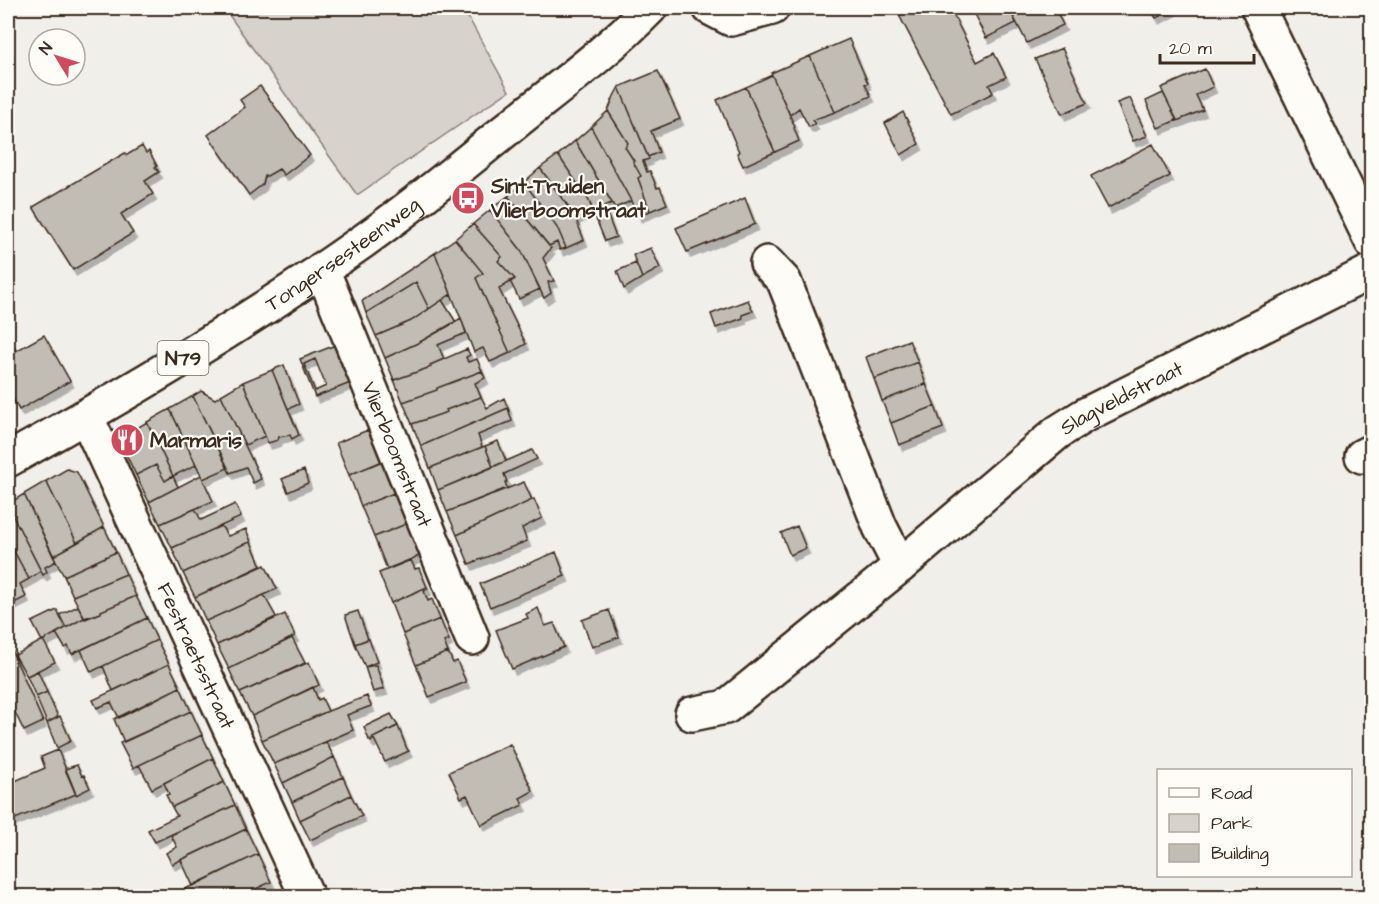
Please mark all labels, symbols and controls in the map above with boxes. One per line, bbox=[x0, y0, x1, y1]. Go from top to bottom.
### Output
north arrow bbox=[27, 27, 87, 87]
scale bar bbox=[1160, 27, 1254, 65]
text: 20 m bbox=[1169, 36, 1212, 61]
text: N bbox=[34, 38, 58, 59]
place label: Sint-Truiden Vlierboomstraat bbox=[490, 172, 646, 225]
bus stop icon: Sint-Truiden Vlierboomstraat bbox=[450, 180, 486, 216]
street label: Tongersesteenweg bbox=[260, 190, 427, 319]
road number: N79 bbox=[158, 341, 208, 375]
street label: Slagveldstraat bbox=[1054, 354, 1189, 442]
street label: Vlierboomstraat bbox=[354, 377, 440, 532]
restaurant icon: Marmaris bbox=[109, 422, 145, 458]
place label: Marmaris bbox=[150, 426, 242, 455]
street label: Festraetsstraat bbox=[150, 578, 242, 734]
legend bbox=[1157, 769, 1352, 877]
text: Road bbox=[1211, 781, 1252, 806]
text: Park bbox=[1211, 811, 1253, 836]
text: Building bbox=[1211, 841, 1269, 867]

